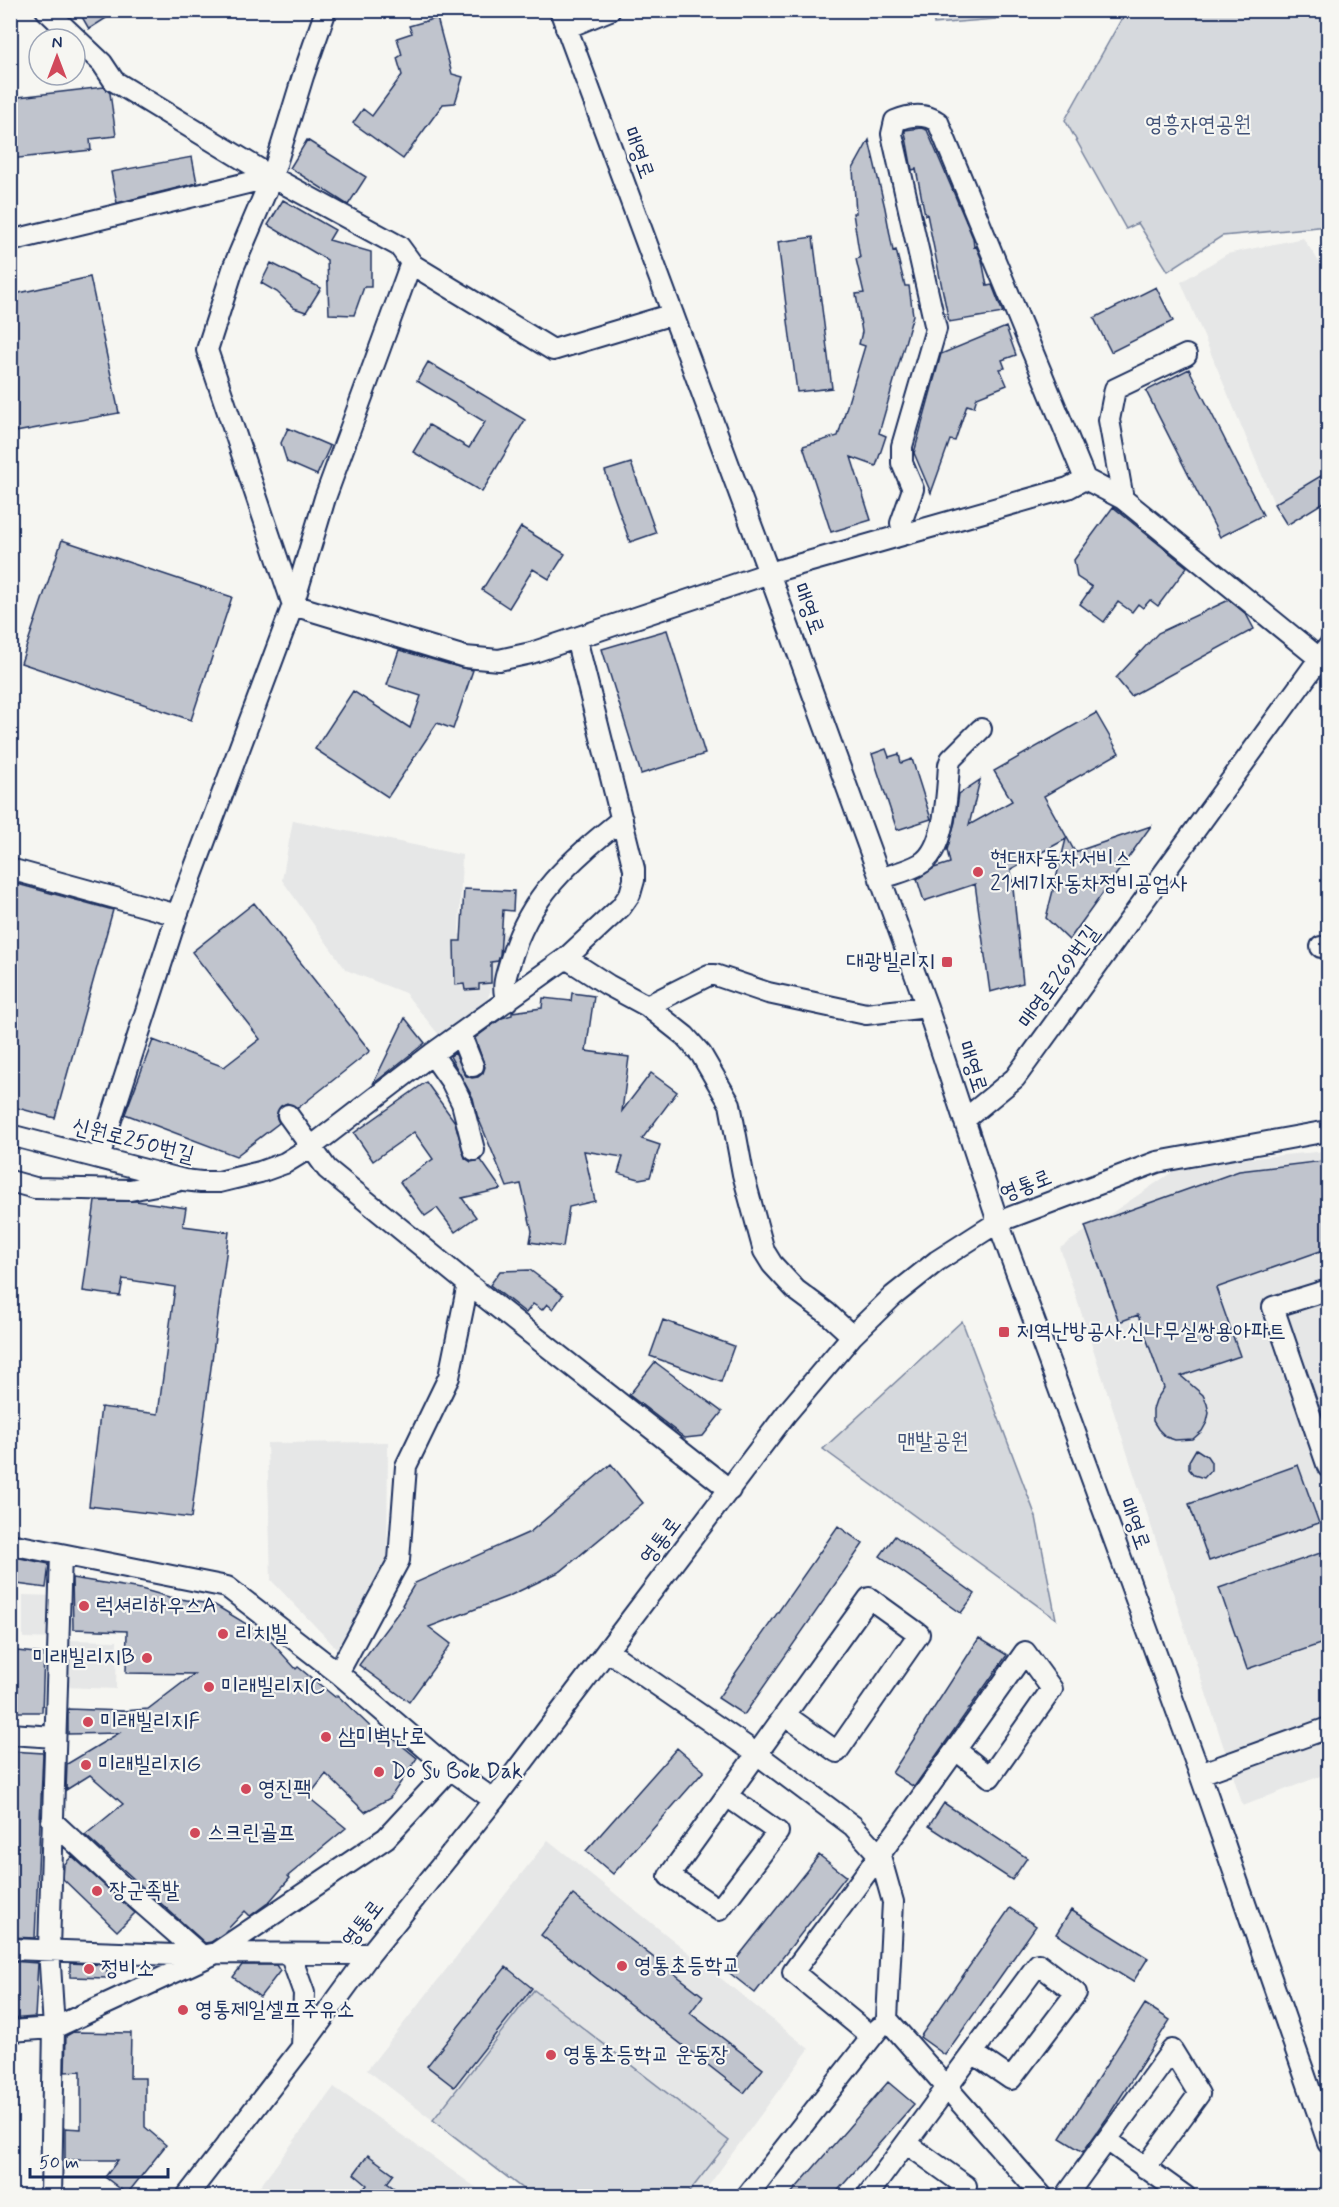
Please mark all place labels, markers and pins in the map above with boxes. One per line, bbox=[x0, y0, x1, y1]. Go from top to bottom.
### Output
place label: 현대자동차서비스 21세기자동차정비공업사 bbox=[990, 845, 1188, 898]
marker: 현대자동차서비스 21세기자동차정비공업사 bbox=[971, 865, 985, 879]
place label: 대광빌리지 bbox=[846, 948, 935, 976]
marker: 대광빌리지 bbox=[940, 955, 954, 969]
place label: 지역난방공사.신나무실쌍용아파트 bbox=[1016, 1318, 1286, 1346]
marker: 지역난방공사.신나무실쌍용아파트 bbox=[997, 1325, 1011, 1339]
place label: 럭셔리하우스A bbox=[96, 1592, 217, 1620]
marker: 럭셔리하우스A bbox=[77, 1599, 91, 1613]
place label: 리치빌 bbox=[235, 1620, 288, 1648]
marker: 리치빌 bbox=[216, 1627, 230, 1641]
place label: 미래빌리지B bbox=[33, 1644, 135, 1672]
marker: 미래빌리지B bbox=[140, 1651, 154, 1665]
place label: 미래빌리지C bbox=[221, 1673, 326, 1701]
marker: 미래빌리지C bbox=[202, 1680, 216, 1694]
place label: 미래빌리지F bbox=[100, 1708, 200, 1736]
marker: 미래빌리지F bbox=[81, 1715, 95, 1729]
place label: 삼미벽난로 bbox=[338, 1723, 427, 1751]
marker: 삼미벽난로 bbox=[319, 1730, 333, 1744]
place label: 미래빌리지G bbox=[98, 1751, 201, 1779]
marker: 미래빌리지G bbox=[79, 1758, 93, 1772]
place label: Do Su Bok Dak bbox=[391, 1758, 523, 1786]
marker: Do Su Bok Dak bbox=[372, 1765, 386, 1779]
place label: 영진팩 bbox=[258, 1775, 311, 1803]
marker: 영진팩 bbox=[239, 1782, 253, 1796]
place label: 스크린골프 bbox=[207, 1819, 296, 1847]
marker: 스크린골프 bbox=[188, 1826, 202, 1840]
place label: 장군족발 bbox=[109, 1877, 180, 1905]
marker: 장군족발 bbox=[90, 1884, 104, 1898]
place label: 영통초등학교 bbox=[634, 1952, 740, 1980]
place label: 정비소 bbox=[101, 1955, 154, 1983]
marker: 영통초등학교 bbox=[615, 1959, 629, 1973]
marker: 정비소 bbox=[82, 1962, 96, 1976]
place label: 영통제일셀프주유소 bbox=[195, 1996, 354, 2024]
marker: 영통제일셀프주유소 bbox=[176, 2003, 190, 2017]
place label: 영통초등학교 운동장 bbox=[563, 2041, 729, 2069]
marker: 영통초등학교 운동장 bbox=[544, 2048, 558, 2062]

